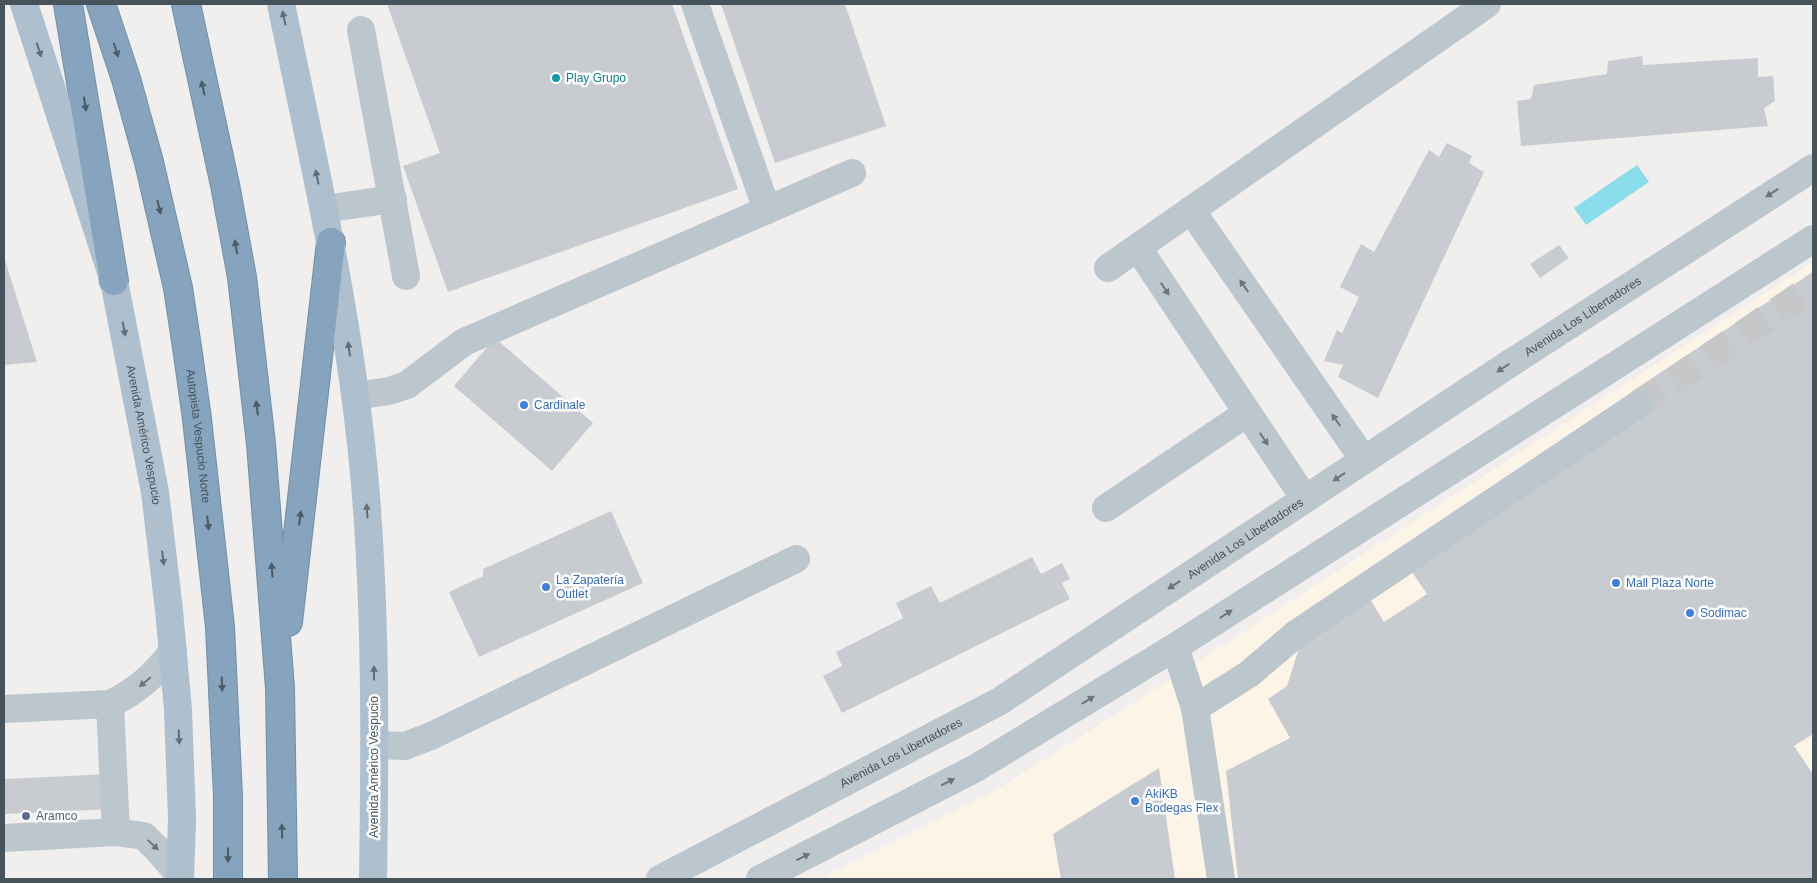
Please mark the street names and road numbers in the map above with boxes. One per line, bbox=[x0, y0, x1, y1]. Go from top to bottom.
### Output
street label: Avenida Los Libertadores bbox=[1522, 274, 1644, 359]
street label: Avenida Américo Vespucio bbox=[123, 364, 163, 506]
street label: Autopista Vespucio Norte bbox=[183, 368, 213, 504]
street label: Avenida Los Libertadores bbox=[1185, 495, 1306, 582]
street label: Avenida Américo Vespucio bbox=[367, 696, 381, 838]
street label: Avenida Los Libertadores bbox=[837, 715, 965, 791]

